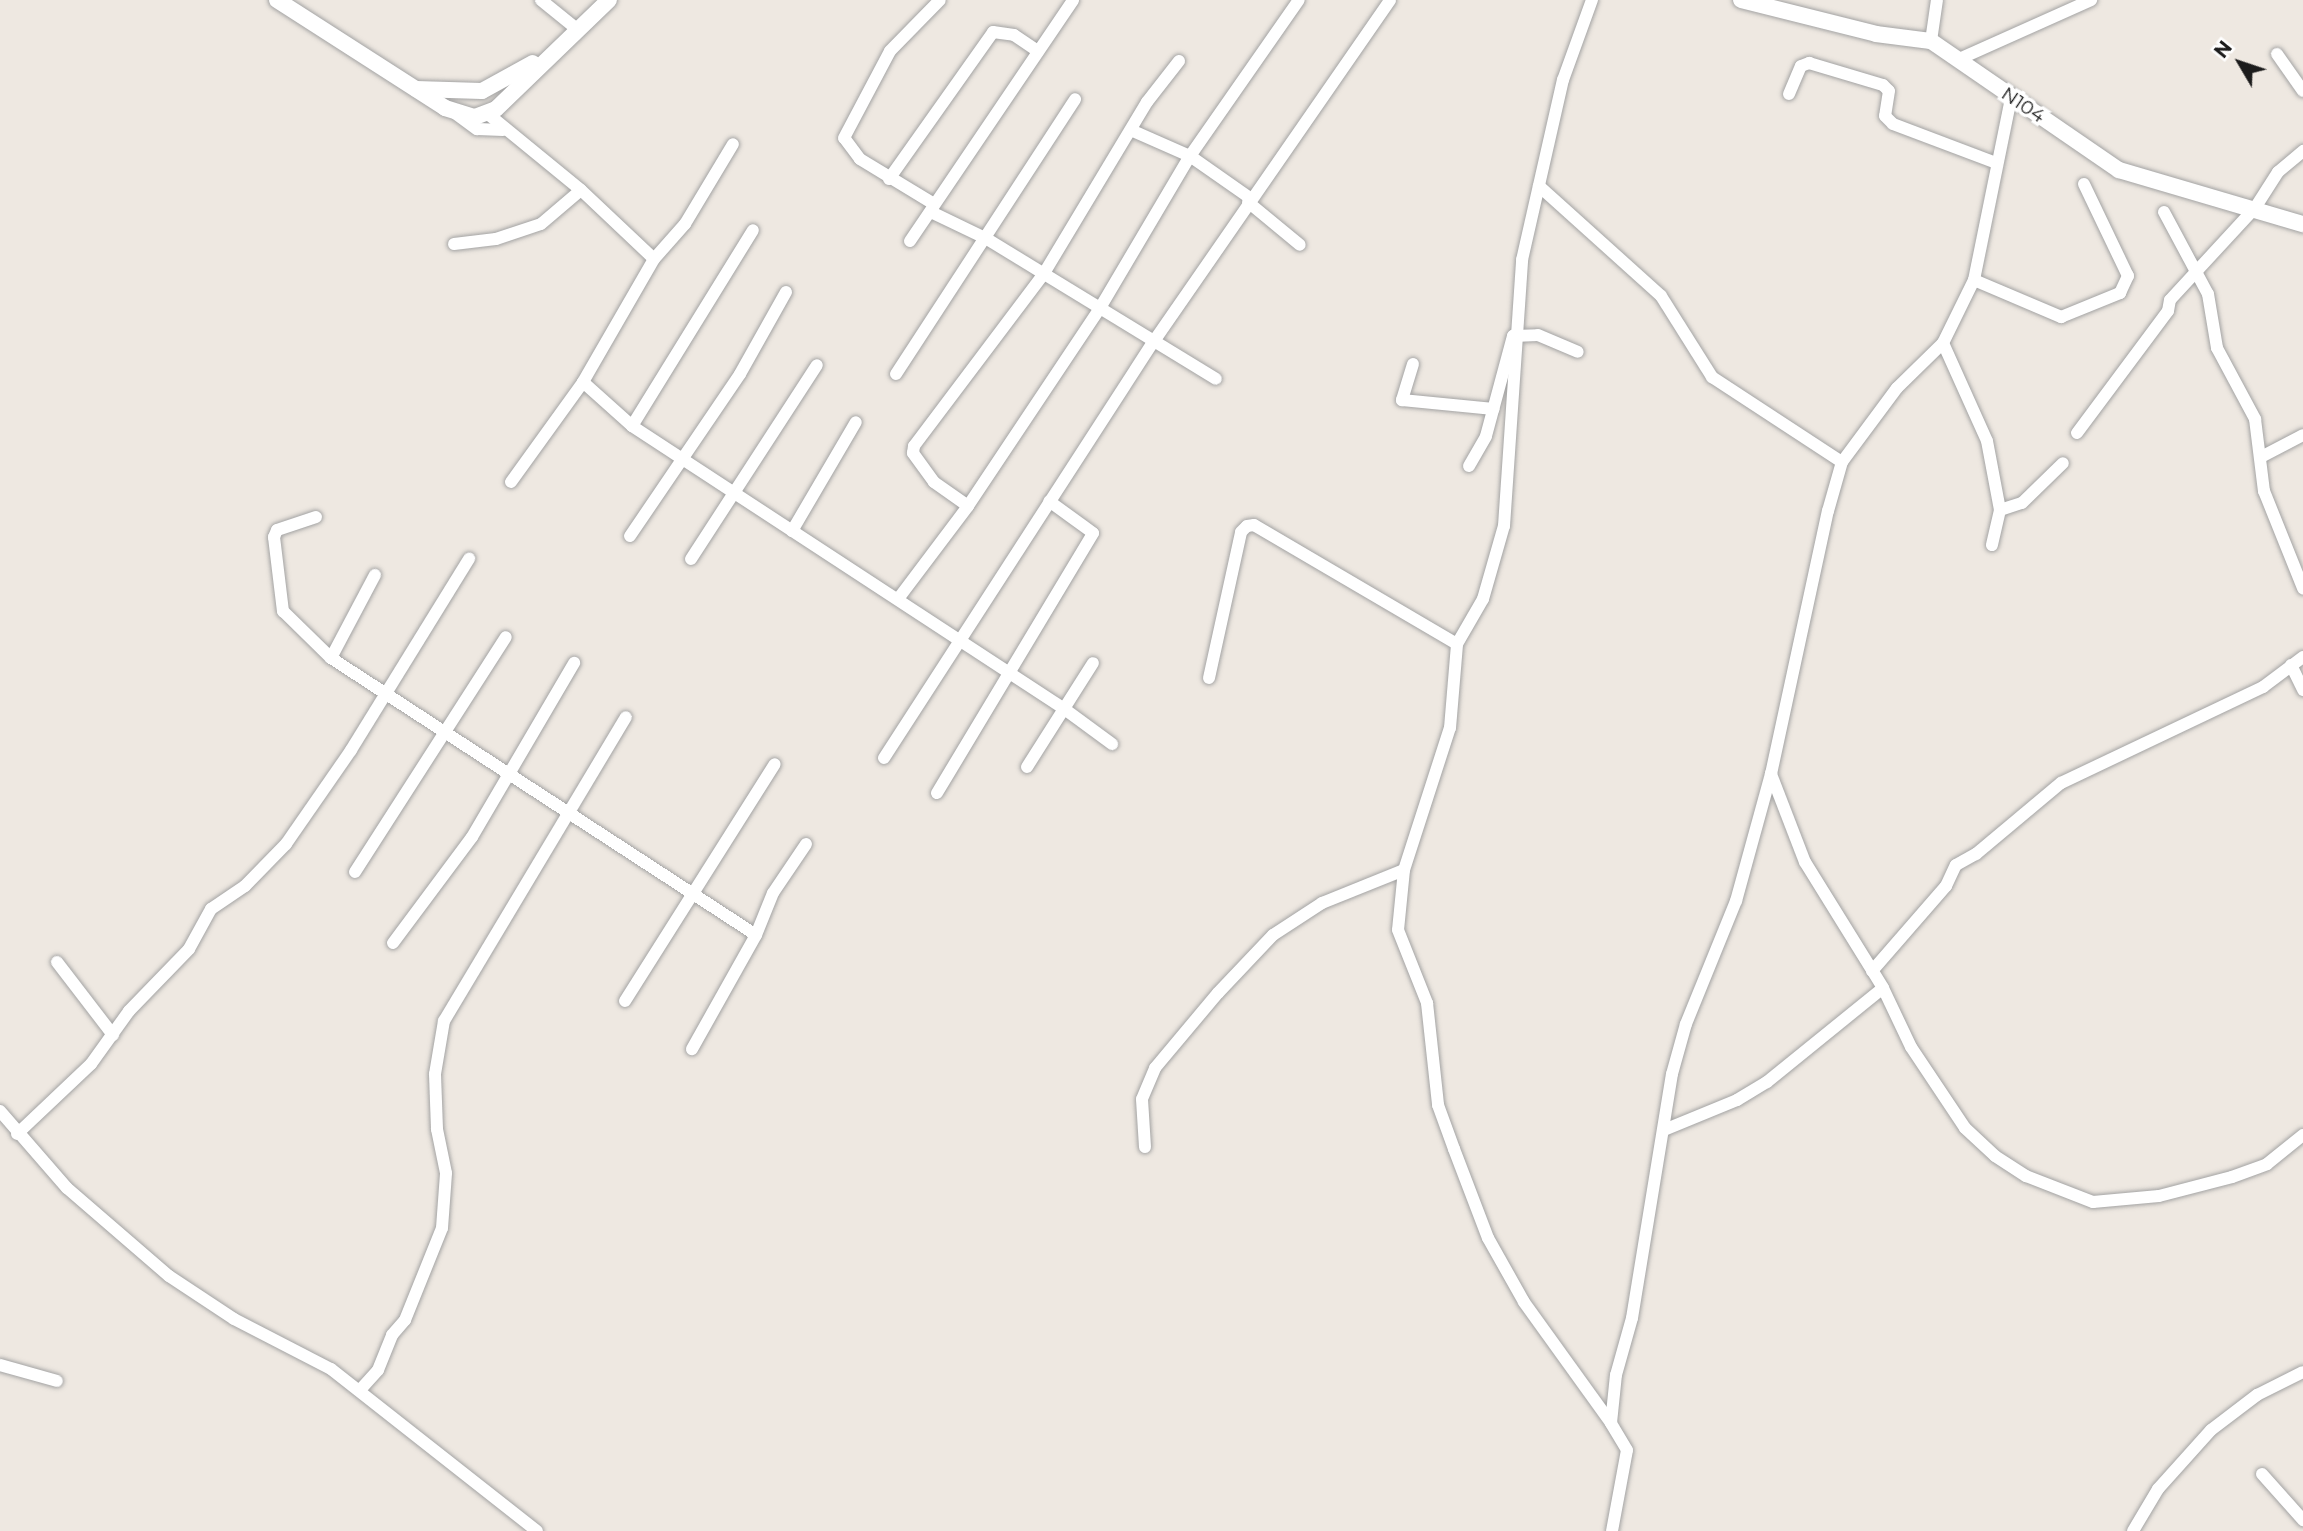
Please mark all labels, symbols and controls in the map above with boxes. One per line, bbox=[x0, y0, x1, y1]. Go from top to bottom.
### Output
north arrow bbox=[2205, 28, 2275, 98]
text: N bbox=[2210, 36, 2237, 63]
street label: N104 bbox=[1997, 82, 2049, 128]

